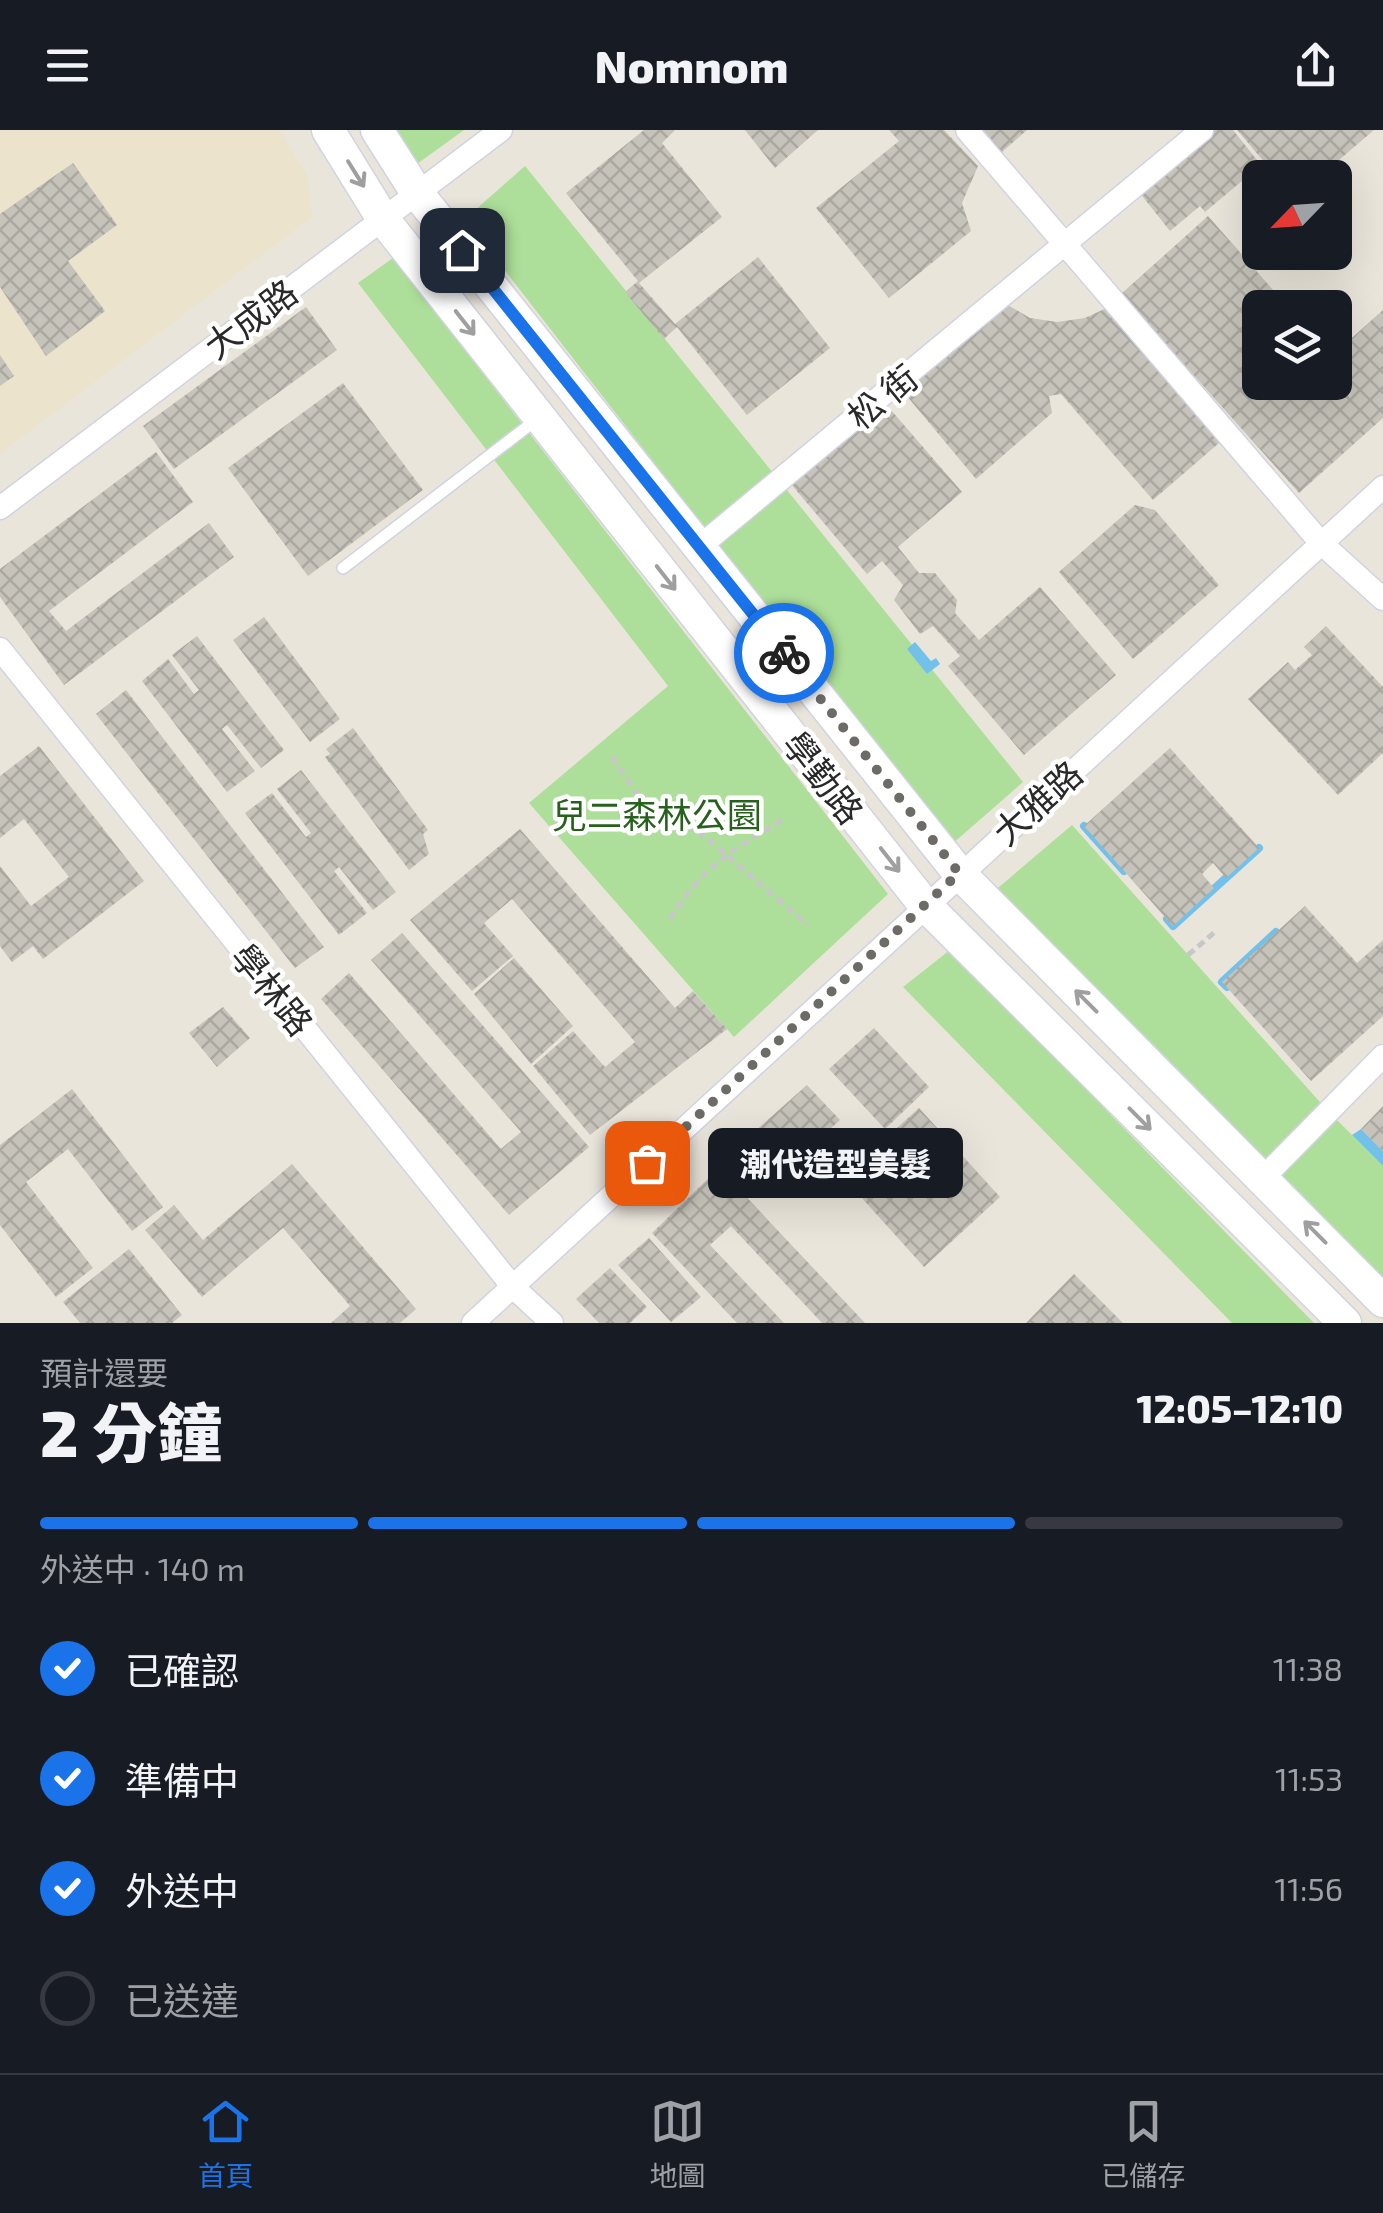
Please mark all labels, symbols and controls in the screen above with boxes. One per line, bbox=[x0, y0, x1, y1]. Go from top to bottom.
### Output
icon: menu bbox=[40, 38, 95, 93]
text: Nomnom bbox=[595, 38, 789, 92]
icon: share bbox=[1288, 38, 1343, 93]
one-way arrow bbox=[345, 159, 366, 188]
north arrow bbox=[1242, 160, 1352, 270]
map controls bbox=[1242, 160, 1352, 400]
pin bbox=[420, 208, 505, 293]
icon: home bbox=[435, 223, 490, 278]
street label: 大成路 bbox=[195, 270, 305, 366]
button: layers bbox=[1242, 290, 1352, 400]
one-way arrow bbox=[454, 309, 476, 335]
street label: 松 街 bbox=[839, 355, 925, 437]
one-way arrow bbox=[656, 564, 677, 591]
courier bbox=[734, 603, 834, 703]
icon: bike bbox=[757, 626, 812, 681]
street label: 學勤路 bbox=[775, 723, 873, 831]
street label: 大雅路 bbox=[984, 751, 1090, 853]
park label: 兒二森林公園 bbox=[552, 793, 762, 835]
one-way arrow bbox=[878, 847, 900, 873]
street label: 學林路 bbox=[224, 935, 322, 1043]
one-way arrow bbox=[1074, 989, 1098, 1013]
one-way arrow bbox=[1127, 1106, 1151, 1130]
pin bbox=[605, 1121, 690, 1206]
callout: 潮代造型美髮 bbox=[707, 1128, 962, 1198]
icon: bag bbox=[620, 1136, 675, 1191]
text: 潮代造型美髮 bbox=[739, 1144, 932, 1182]
one-way arrow bbox=[1303, 1220, 1327, 1244]
text: 預計還要 bbox=[40, 1353, 168, 1391]
text: 12:05–12:10 bbox=[1136, 1385, 1343, 1431]
text: 2 分鐘 bbox=[40, 1392, 222, 1470]
text: 外送中 · 140 m bbox=[40, 1549, 245, 1587]
icon: check bbox=[40, 1641, 95, 1696]
text: 已確認 bbox=[125, 1647, 239, 1693]
text: 11:38 bbox=[1273, 1649, 1343, 1687]
icon: check bbox=[40, 1751, 95, 1806]
text: 準備中 bbox=[125, 1757, 239, 1803]
text: 11:53 bbox=[1275, 1759, 1343, 1797]
icon: check bbox=[40, 1861, 95, 1916]
text: 外送中 bbox=[125, 1867, 239, 1913]
text: 11:56 bbox=[1275, 1869, 1343, 1907]
text: 已送達 bbox=[125, 1977, 239, 2023]
tab: 首頁 bbox=[198, 2094, 254, 2194]
tab: 地圖 bbox=[649, 2094, 705, 2194]
tab: 已儲存 bbox=[1101, 2094, 1185, 2194]

